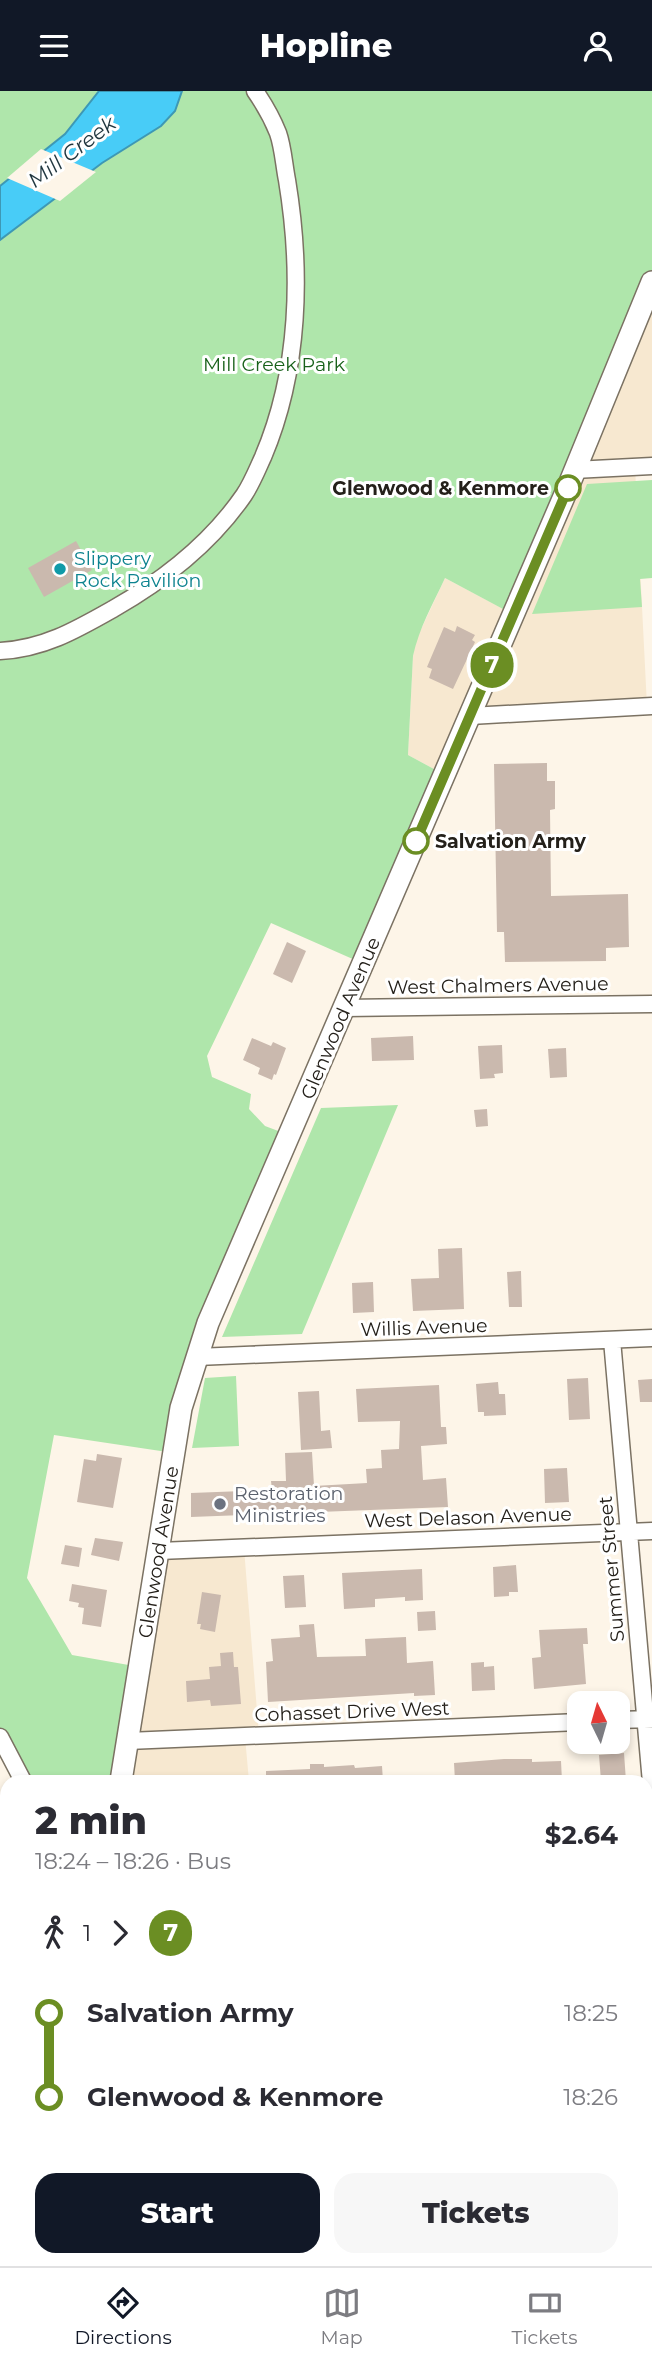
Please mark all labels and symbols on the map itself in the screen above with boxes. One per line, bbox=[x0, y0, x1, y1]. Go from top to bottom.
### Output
water label: Mill Creek bbox=[23, 110, 122, 193]
park label: Mill Creek Park bbox=[203, 353, 346, 376]
marker: Glenwood & Kenmore bbox=[555, 475, 581, 501]
place label: Glenwood & Kenmore bbox=[332, 477, 549, 500]
place label: Slippery Rock Pavilion bbox=[74, 547, 201, 592]
marker: Slippery Rock Pavilion bbox=[52, 561, 68, 577]
line badge: 7 bbox=[469, 642, 515, 688]
marker: Salvation Army bbox=[403, 828, 429, 854]
place label: Salvation Army bbox=[435, 830, 587, 853]
street label: Glenwood Avenue bbox=[296, 934, 385, 1103]
street label: West Chalmers Avenue bbox=[387, 972, 609, 999]
street label: Willis Avenue bbox=[360, 1314, 488, 1341]
street label: Glenwood Avenue bbox=[134, 1464, 183, 1640]
place label: Restoration Ministries bbox=[234, 1482, 343, 1527]
street label: Summer Street bbox=[594, 1495, 629, 1643]
marker: Restoration Ministries bbox=[212, 1496, 228, 1512]
street label: West Delason Avenue bbox=[364, 1502, 572, 1533]
north arrow bbox=[567, 1691, 630, 1753]
street label: Cohasset Drive West bbox=[254, 1697, 450, 1726]

